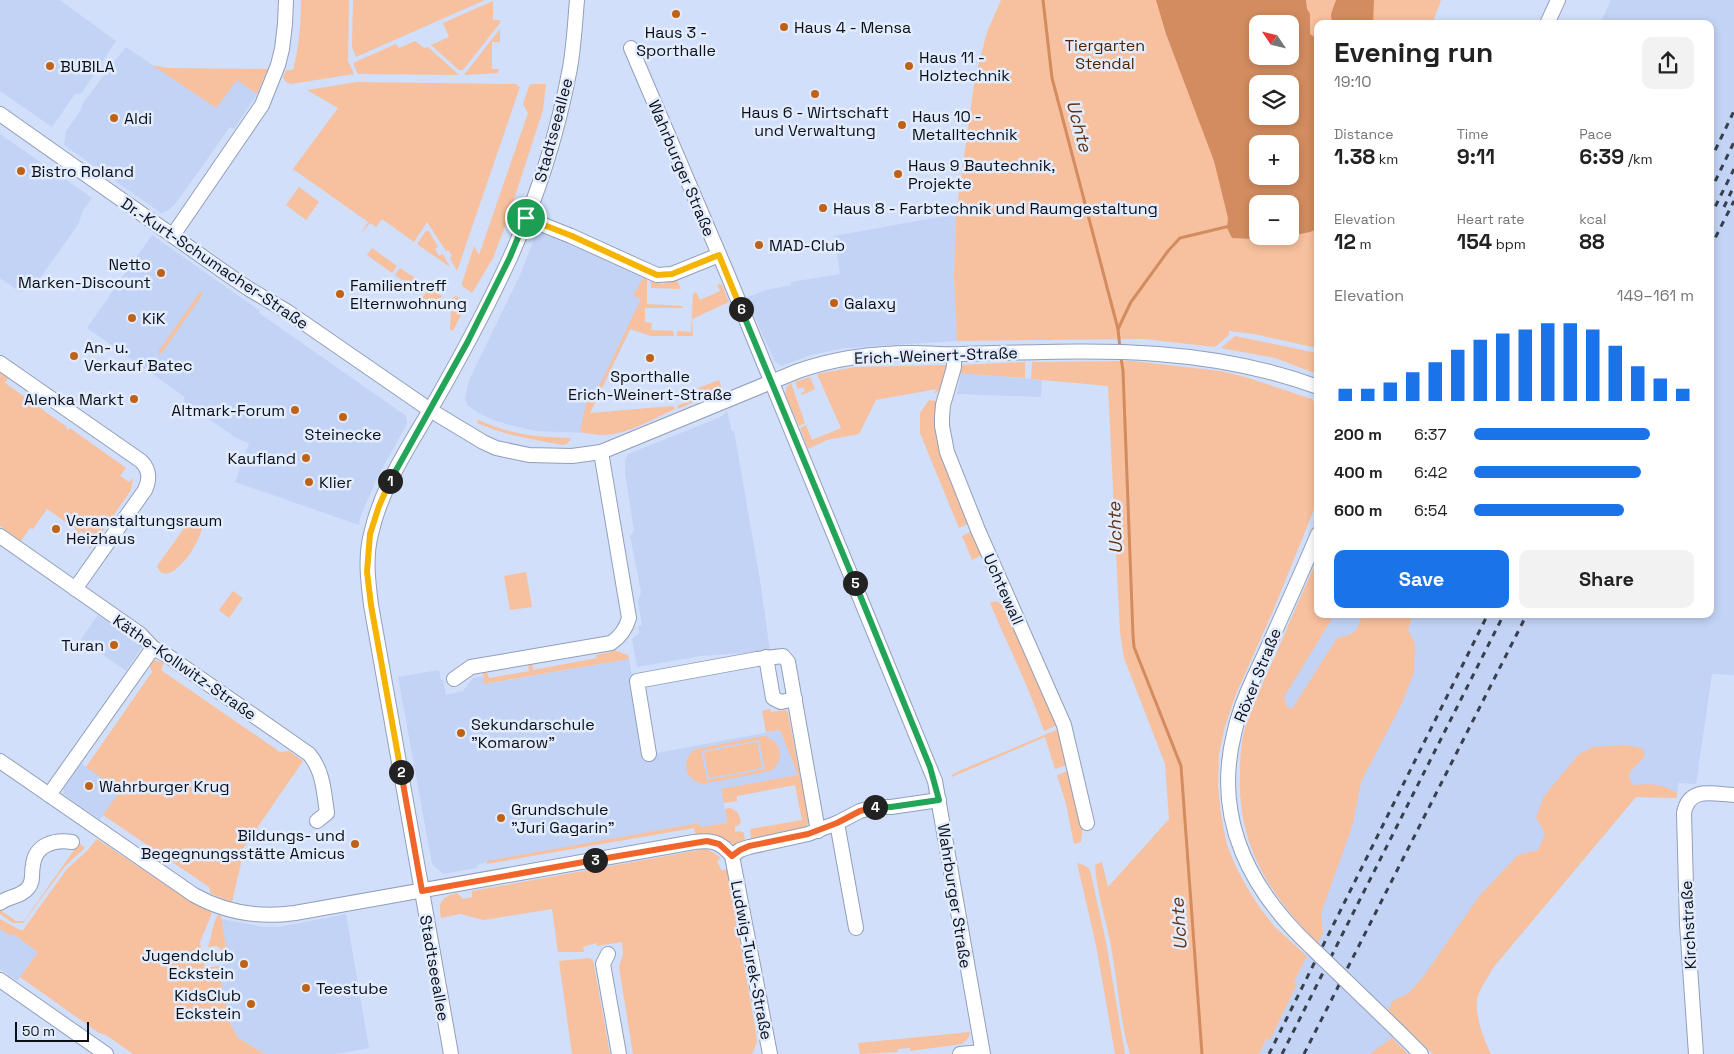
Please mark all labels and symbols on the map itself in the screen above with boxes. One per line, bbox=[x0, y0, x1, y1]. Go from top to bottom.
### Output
marker: Haus 3 - Sporthalle bbox=[670, 8, 682, 20]
north arrow bbox=[1249, 15, 1299, 65]
place label: Haus 4 - Mensa bbox=[794, 17, 911, 38]
marker: Haus 4 - Mensa bbox=[778, 21, 790, 33]
place label: Haus 3 - Sporthalle bbox=[636, 22, 716, 61]
park label: Tiergarten Stendal bbox=[1065, 35, 1145, 74]
place label: Haus 11 - Holztechnik bbox=[919, 47, 1010, 86]
place label: BUBILA bbox=[60, 56, 115, 77]
marker: BUBILA bbox=[44, 60, 56, 72]
marker: Haus 11 - Holztechnik bbox=[903, 60, 915, 72]
street label: Stadtseeallee bbox=[529, 76, 577, 185]
marker: Haus 6 - Wirtschaft und Verwaltung bbox=[809, 88, 821, 100]
street label: Wahrburger Straße bbox=[643, 97, 720, 240]
water label: Uchte bbox=[1062, 98, 1098, 155]
place label: Haus 6 - Wirtschaft und Verwaltung bbox=[741, 102, 889, 141]
place label: Haus 10 - Metalltechnik bbox=[912, 106, 1018, 145]
place label: Aldi bbox=[124, 108, 152, 129]
marker: Aldi bbox=[108, 112, 120, 124]
marker: Haus 10 - Metalltechnik bbox=[896, 119, 908, 131]
place label: Haus 9 Bautechnik, Projekte bbox=[908, 155, 1055, 194]
place label: Bistro Roland bbox=[31, 161, 134, 182]
marker: Bistro Roland bbox=[15, 165, 27, 177]
marker: Haus 9 Bautechnik, Projekte bbox=[892, 168, 904, 180]
street label: Dr.-Kurt-Schumacher-Straße bbox=[117, 193, 313, 334]
pin bbox=[505, 197, 547, 239]
place label: Haus 8 - Farbtechnik und Raumgestaltung bbox=[833, 198, 1158, 219]
marker: Haus 8 - Farbtechnik und Raumgestaltung bbox=[817, 202, 829, 214]
place label: MAD-Club bbox=[769, 235, 845, 256]
marker: MAD-Club bbox=[753, 239, 765, 251]
place label: Netto Marken-Discount bbox=[18, 254, 151, 293]
marker: Netto Marken-Discount bbox=[155, 267, 167, 279]
place label: Familientreff Elternwohnung bbox=[350, 275, 467, 314]
marker: Familientreff Elternwohnung bbox=[334, 288, 346, 300]
place label: Galaxy bbox=[844, 293, 896, 314]
pin: 6 bbox=[728, 296, 754, 322]
marker: Galaxy bbox=[828, 297, 840, 309]
place label: KiK bbox=[142, 308, 166, 329]
marker: KiK bbox=[126, 312, 138, 324]
place label: An- u. Verkauf Batec bbox=[84, 337, 193, 376]
street label: Erich-Weinert-Straße bbox=[854, 342, 1018, 369]
marker: An- u. Verkauf Batec bbox=[68, 350, 80, 362]
marker: Sporthalle Erich-Weinert-Straße bbox=[644, 352, 656, 364]
place label: Sporthalle Erich-Weinert-Straße bbox=[568, 366, 732, 405]
place label: Alenka Markt bbox=[24, 389, 124, 410]
marker: Alenka Markt bbox=[128, 393, 140, 405]
place label: Altmark-Forum bbox=[171, 400, 285, 421]
marker: Altmark-Forum bbox=[289, 404, 301, 416]
marker: Steinecke bbox=[337, 411, 349, 423]
place label: Steinecke bbox=[305, 424, 381, 445]
place label: Kaufland bbox=[228, 448, 296, 469]
marker: Kaufland bbox=[300, 452, 312, 464]
pin: 1 bbox=[378, 468, 402, 494]
place label: Klier bbox=[319, 472, 352, 493]
marker: Klier bbox=[303, 476, 315, 488]
water label: Uchte bbox=[1102, 500, 1127, 554]
place label: Veranstaltungsraum Heizhaus bbox=[66, 510, 222, 549]
marker: Veranstaltungsraum Heizhaus bbox=[50, 523, 62, 535]
street label: Uchtewall bbox=[979, 550, 1029, 628]
pin: 5 bbox=[842, 570, 868, 596]
street label: Käthe-Kollwitz-Straße bbox=[109, 610, 261, 725]
street label: Röxer Straße bbox=[1229, 625, 1286, 725]
place label: Turan bbox=[61, 635, 104, 656]
marker: Turan bbox=[108, 639, 120, 651]
place label: Sekundarschule "Komarow" bbox=[471, 714, 595, 753]
marker: Sekundarschule "Komarow" bbox=[455, 727, 467, 739]
pin: 2 bbox=[388, 760, 414, 784]
place label: Wahrburger Krug bbox=[99, 776, 229, 797]
marker: Wahrburger Krug bbox=[83, 780, 95, 792]
pin: 4 bbox=[862, 794, 888, 820]
place label: Grundschule "Juri Gagarin" bbox=[511, 799, 614, 838]
marker: Grundschule "Juri Gagarin" bbox=[495, 812, 507, 824]
street label: Wahrburger Straße bbox=[933, 822, 976, 970]
place label: Bildungs- und Begegnungsstätte Amicus bbox=[141, 825, 345, 864]
marker: Bildungs- und Begegnungsstätte Amicus bbox=[349, 838, 361, 850]
pin: 3 bbox=[582, 848, 608, 872]
street label: Ludwig-Turek-Straße bbox=[726, 879, 777, 1042]
street label: Kirchstraße bbox=[1676, 880, 1701, 970]
water label: Uchte bbox=[1165, 896, 1192, 951]
street label: Stadtseeallee bbox=[415, 914, 454, 1023]
place label: Jugendclub Eckstein bbox=[142, 945, 234, 984]
marker: Jugendclub Eckstein bbox=[238, 958, 250, 970]
place label: Teestube bbox=[316, 978, 388, 999]
marker: Teestube bbox=[300, 982, 312, 994]
place label: KidsClub Eckstein bbox=[174, 985, 241, 1024]
marker: KidsClub Eckstein bbox=[245, 998, 257, 1010]
scale bar bbox=[15, 1019, 89, 1042]

